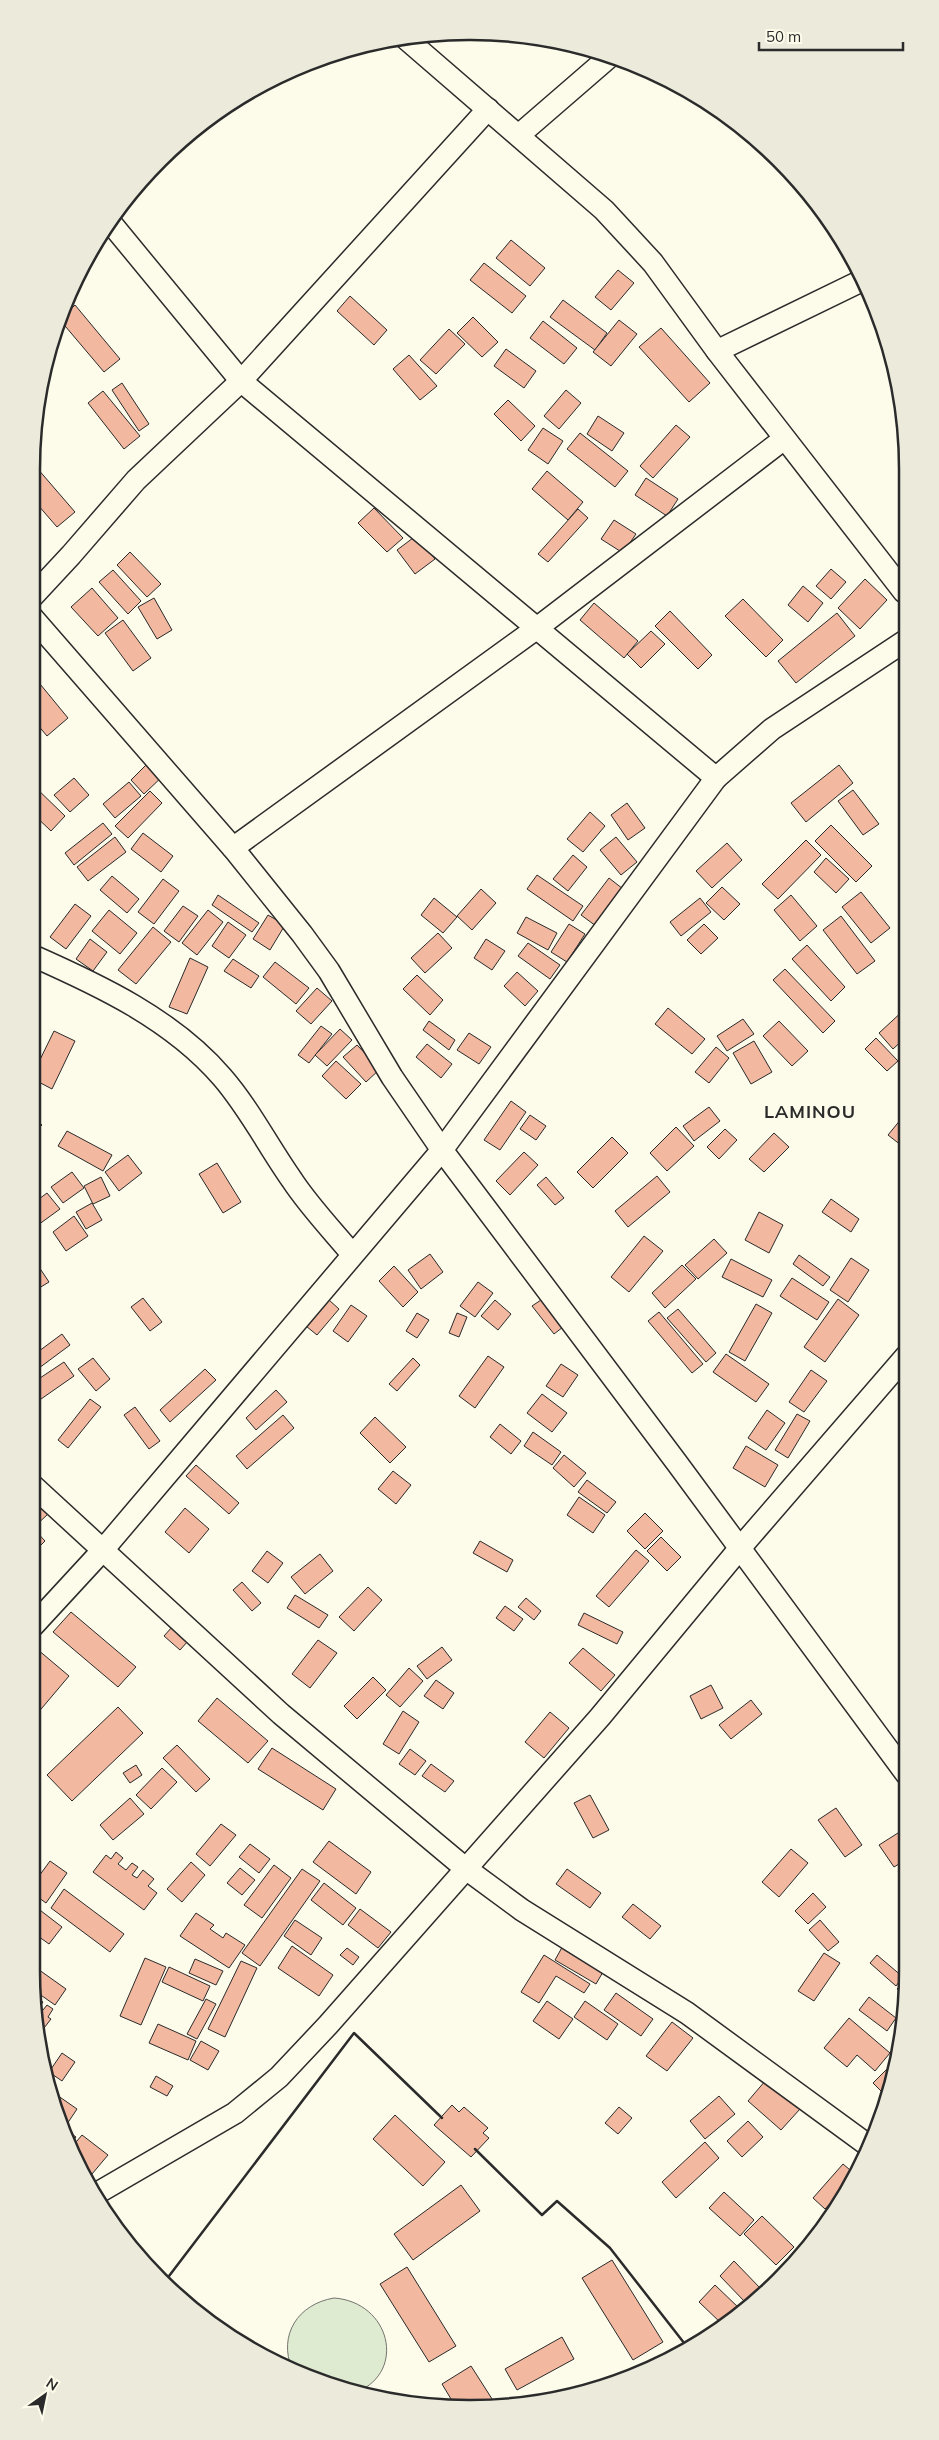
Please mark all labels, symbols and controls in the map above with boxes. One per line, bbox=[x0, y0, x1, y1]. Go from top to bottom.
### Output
scale bar bbox=[759, 20, 903, 52]
text: 50 m bbox=[766, 27, 801, 46]
district label: LAMINOU bbox=[764, 1100, 856, 1123]
north arrow bbox=[20, 2370, 70, 2420]
text: N bbox=[43, 2374, 61, 2395]

